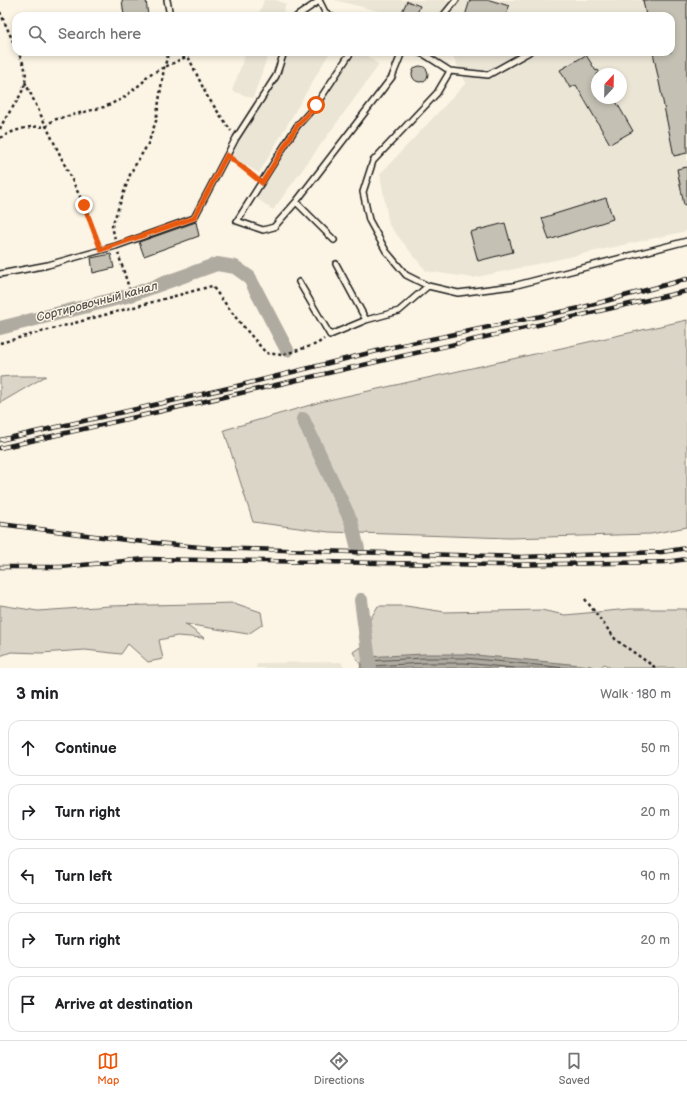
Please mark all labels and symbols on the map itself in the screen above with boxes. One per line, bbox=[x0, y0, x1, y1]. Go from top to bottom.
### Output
north arrow bbox=[591, 68, 627, 104]
route start bbox=[307, 96, 325, 114]
route end bbox=[75, 196, 93, 214]
water label: Сортировочный канал bbox=[35, 279, 159, 325]

